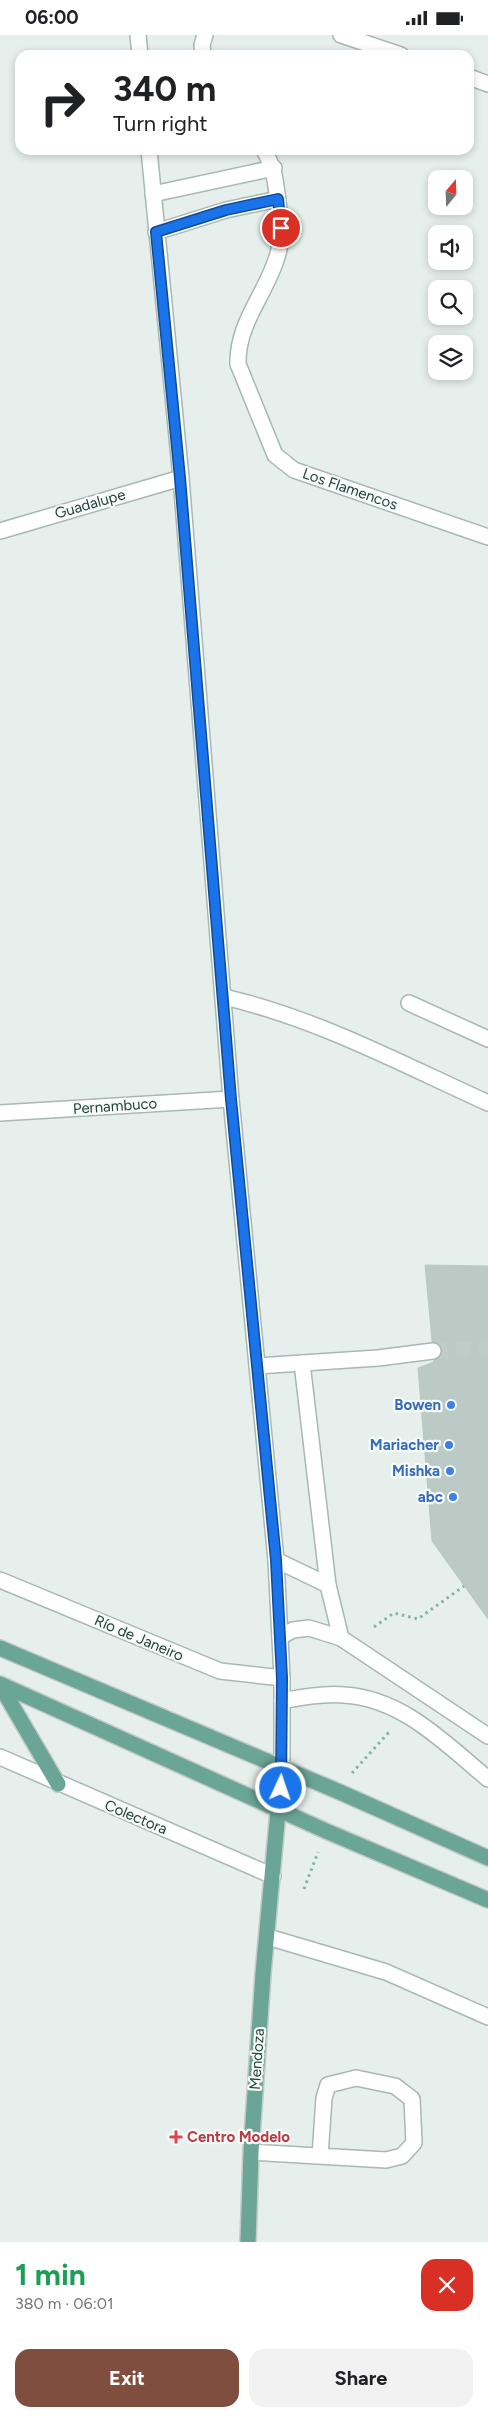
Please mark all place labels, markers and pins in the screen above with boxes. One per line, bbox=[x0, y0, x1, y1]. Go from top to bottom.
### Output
pin bbox=[260, 207, 302, 249]
place label: Bowen bbox=[394, 1396, 441, 1414]
marker: Bowen bbox=[445, 1399, 457, 1411]
place label: Mariacher bbox=[370, 1436, 439, 1454]
marker: Mariacher bbox=[443, 1439, 455, 1451]
place label: Mishka bbox=[392, 1462, 440, 1480]
marker: Mishka bbox=[444, 1465, 456, 1477]
place label: abc bbox=[418, 1488, 443, 1506]
marker: abc bbox=[447, 1491, 459, 1503]
place label: Centro Modelo bbox=[187, 2128, 290, 2146]
marker: Centro Modelo bbox=[169, 2130, 183, 2144]

